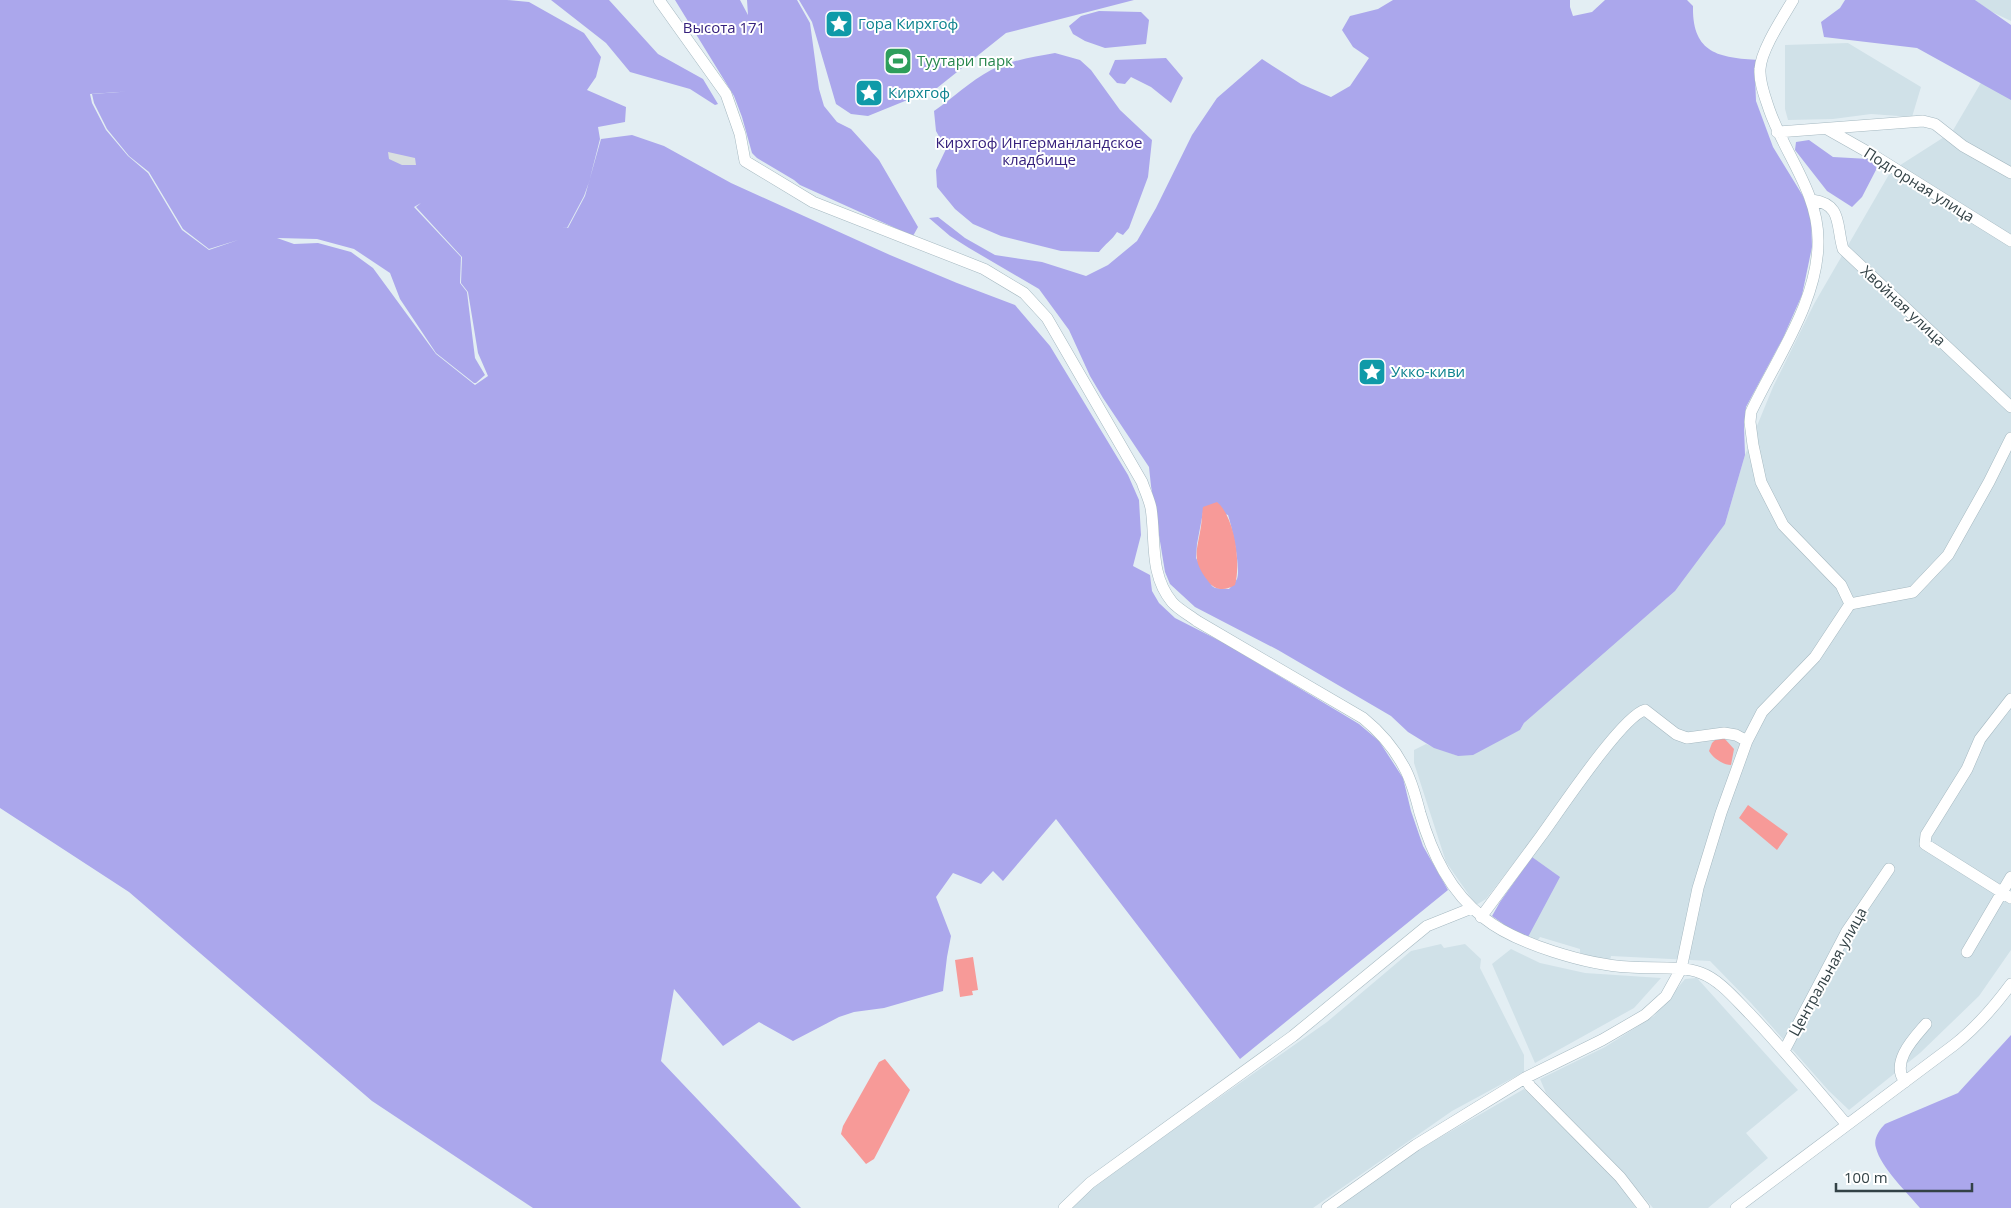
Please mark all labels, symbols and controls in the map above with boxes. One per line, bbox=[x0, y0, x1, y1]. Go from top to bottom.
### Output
place icon: Гора Кирхгоф bbox=[824, 9, 854, 39]
place label: Гора Кирхгоф bbox=[858, 13, 958, 33]
park label: Высота 171 bbox=[683, 17, 765, 37]
sports icon: Туутари парк bbox=[883, 46, 913, 76]
place label: Туутари парк bbox=[917, 50, 1013, 70]
place icon: Кирхгоф bbox=[854, 78, 884, 108]
place label: Кирхгоф bbox=[888, 82, 950, 102]
park label: Кирхгоф Ингерманландское кладбище bbox=[935, 132, 1143, 169]
street label: Подгорная улица bbox=[1861, 142, 1979, 226]
street label: Хвойная улица bbox=[1857, 261, 1950, 350]
place icon: Укко-киви bbox=[1357, 357, 1387, 387]
place label: Укко-киви bbox=[1391, 361, 1465, 381]
street label: Центральная улица bbox=[1783, 904, 1871, 1039]
scale bar bbox=[1836, 1160, 1972, 1192]
text: 100 m bbox=[1844, 1167, 1888, 1187]

